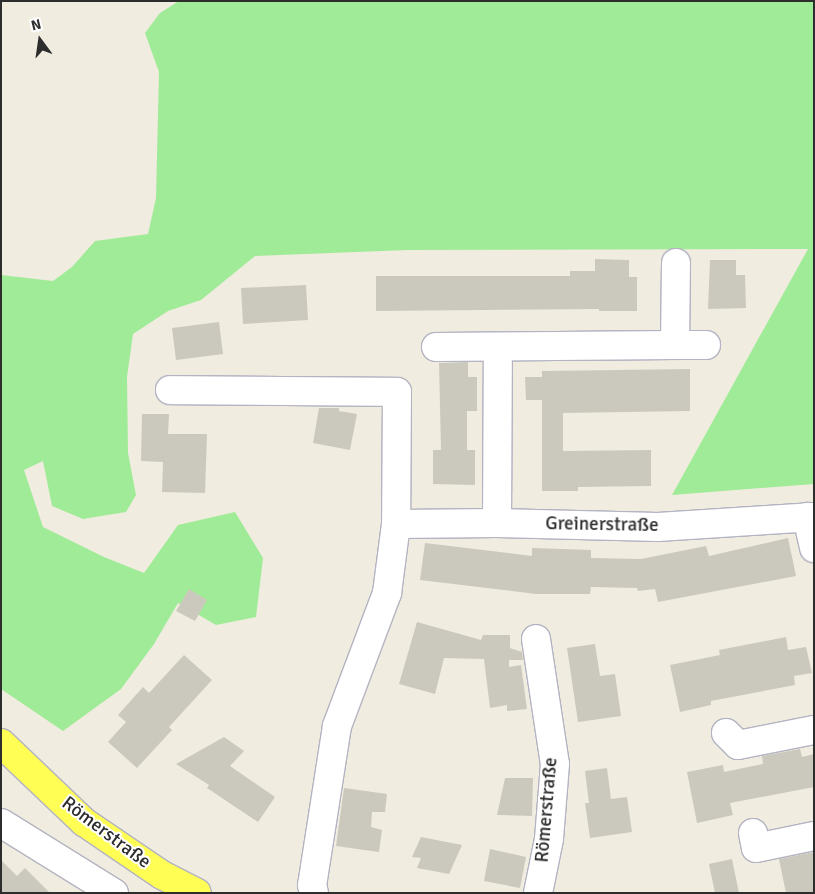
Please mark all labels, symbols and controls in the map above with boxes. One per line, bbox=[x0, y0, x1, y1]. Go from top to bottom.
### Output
north arrow bbox=[15, 15, 65, 65]
text: N bbox=[29, 16, 43, 34]
street label: Greinerstraße bbox=[545, 513, 659, 537]
street label: Römerstraße bbox=[531, 756, 563, 864]
street label: Römerstraße bbox=[57, 792, 155, 874]

